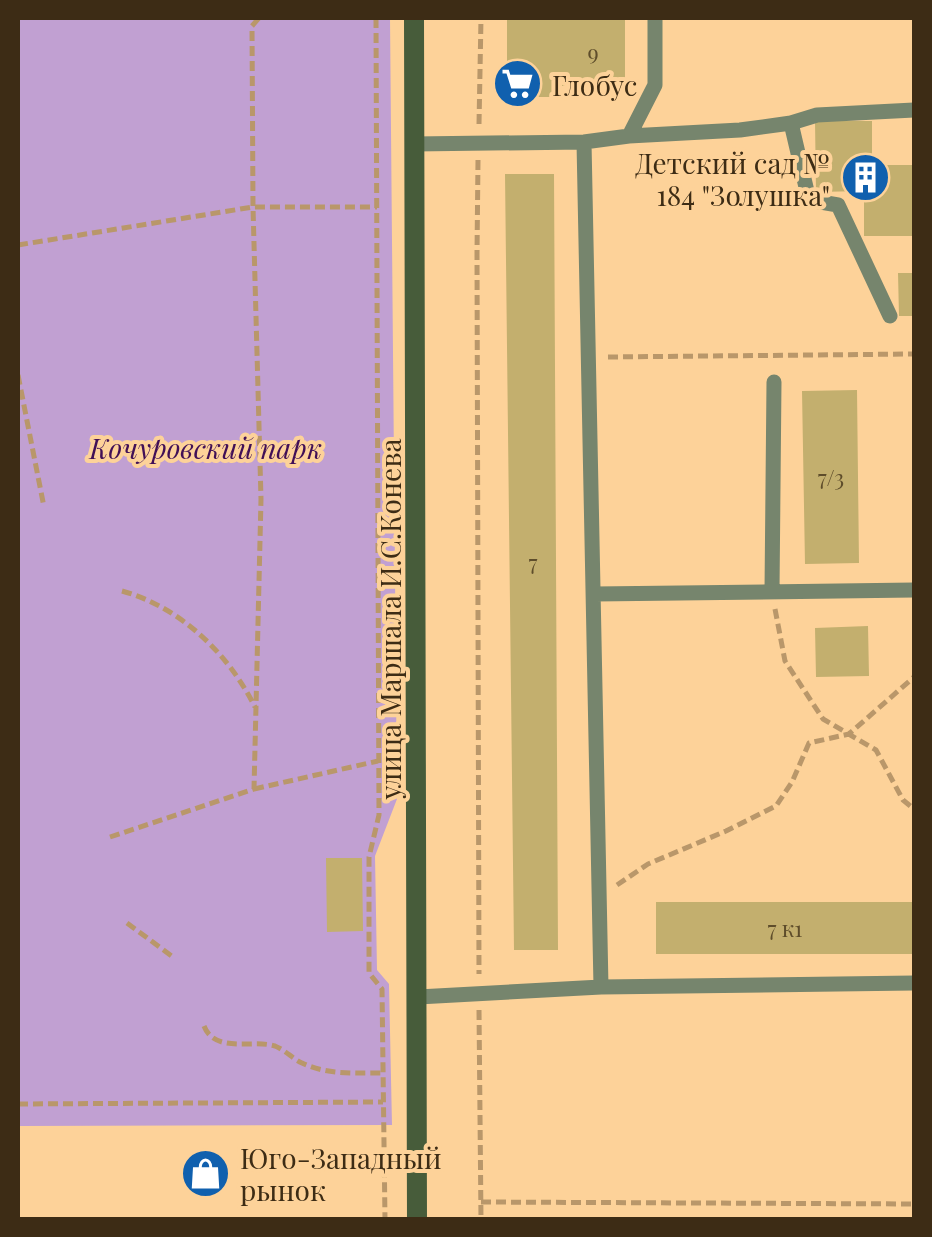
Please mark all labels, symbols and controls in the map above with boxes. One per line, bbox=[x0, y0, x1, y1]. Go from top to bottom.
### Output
house number: 9 bbox=[587, 37, 599, 67]
supermarket icon: Глобус bbox=[491, 58, 543, 110]
place label: Глобус bbox=[552, 66, 637, 103]
place label: Детский сад № 184 "Золушка" bbox=[635, 144, 830, 213]
building icon: Детский сад № 184 "Золушка" bbox=[839, 152, 891, 204]
park label: Кочуровский парк bbox=[89, 429, 322, 466]
street label: улица Маршала И.С.Конева bbox=[371, 439, 408, 800]
house number: 7/3 bbox=[818, 462, 844, 492]
house number: 7 bbox=[529, 547, 538, 577]
house number: 7 к1 bbox=[768, 913, 802, 943]
place label: Юго-Западный рынок bbox=[240, 1139, 442, 1208]
shop icon: Юго-Западный рынок bbox=[179, 1147, 231, 1199]

